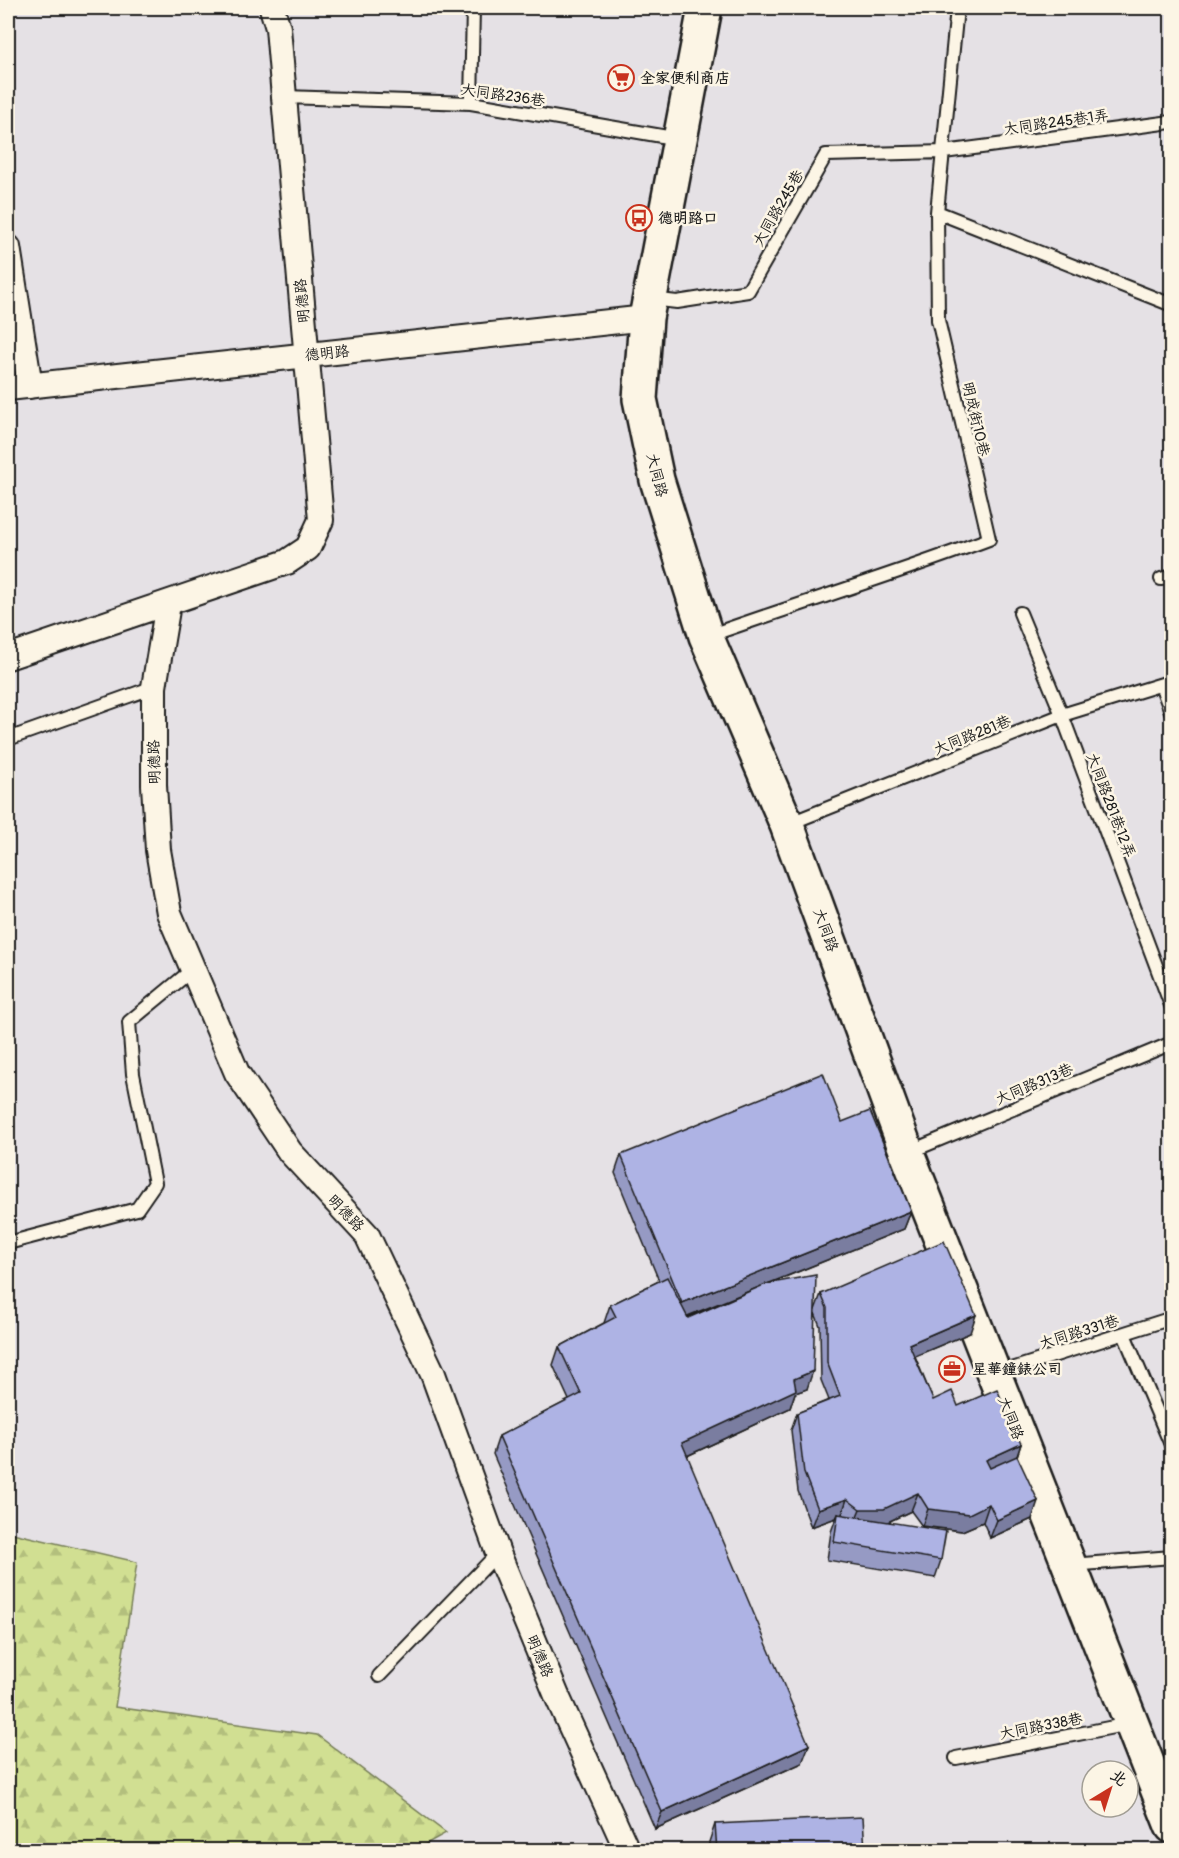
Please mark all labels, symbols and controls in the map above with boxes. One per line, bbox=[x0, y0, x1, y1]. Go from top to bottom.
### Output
supermarket icon: 全家便利商店 bbox=[606, 63, 636, 93]
place label: 全家便利商店 bbox=[640, 69, 730, 88]
street label: 大同路236巷 bbox=[459, 80, 546, 111]
street label: 大同路245巷1弄 bbox=[1002, 106, 1110, 139]
street label: 大同路245巷 bbox=[749, 167, 808, 250]
bus stop icon: 德明路口 bbox=[624, 203, 654, 233]
place label: 德明路口 bbox=[658, 209, 718, 228]
street label: 明德路 bbox=[291, 278, 314, 324]
street label: 德明路 bbox=[304, 342, 350, 365]
street label: 明成街10巷 bbox=[958, 380, 993, 458]
street label: 大同路 bbox=[642, 451, 671, 499]
street label: 大同路281巷 bbox=[931, 711, 1014, 760]
street label: 明德路 bbox=[145, 739, 164, 785]
street label: 大同路281巷12弄 bbox=[1082, 750, 1139, 860]
street label: 大同路 bbox=[809, 906, 842, 955]
street label: 大同路313巷 bbox=[992, 1060, 1076, 1109]
street label: 明德路 bbox=[323, 1191, 368, 1236]
street label: 大同路331巷 bbox=[1037, 1311, 1121, 1354]
office icon: 星華鐘錶公司 bbox=[937, 1354, 967, 1384]
place label: 星華鐘錶公司 bbox=[972, 1360, 1062, 1379]
street label: 大同路 bbox=[994, 1394, 1027, 1443]
street label: 明德路 bbox=[522, 1632, 557, 1681]
street label: 大同路338巷 bbox=[998, 1709, 1084, 1744]
north arrow bbox=[1080, 1759, 1140, 1819]
text: 北 bbox=[1106, 1765, 1131, 1791]

